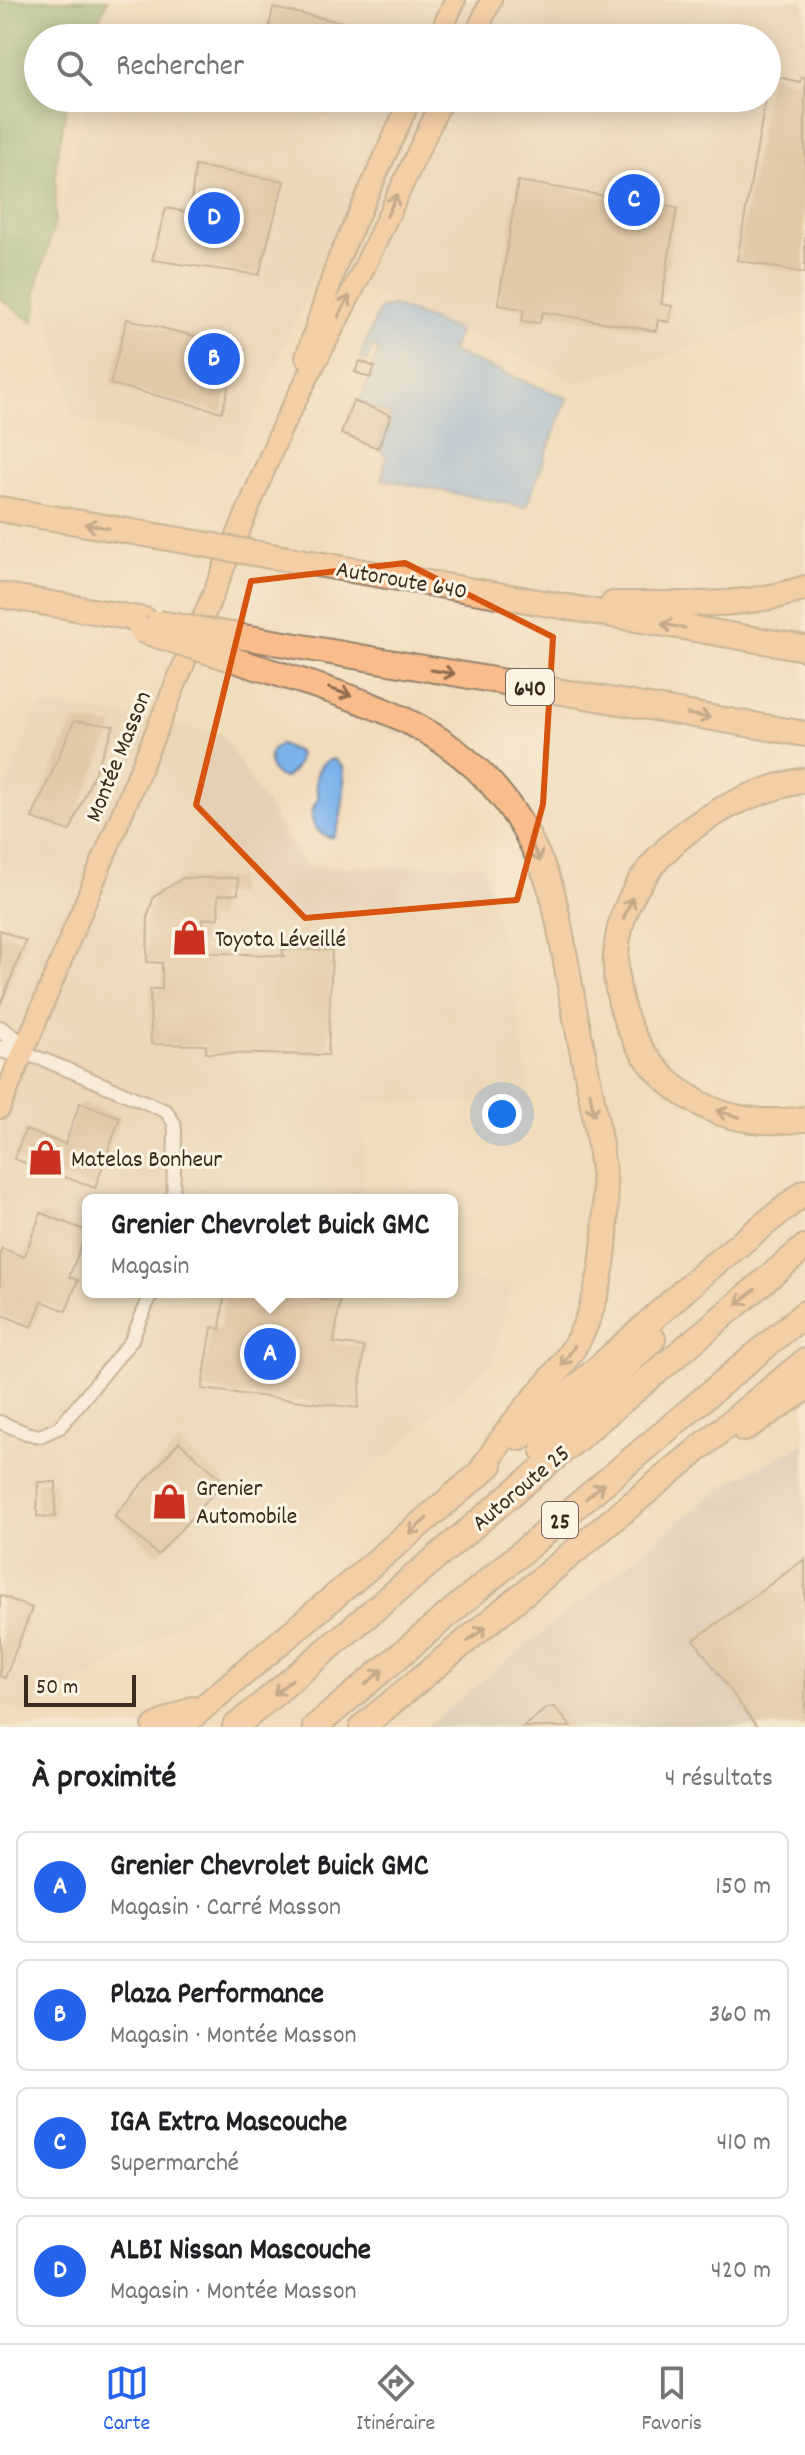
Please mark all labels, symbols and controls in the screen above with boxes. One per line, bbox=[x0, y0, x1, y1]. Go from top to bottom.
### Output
search box bbox=[24, 24, 781, 112]
icon: search bbox=[52, 46, 96, 90]
text: Rechercher bbox=[116, 47, 244, 90]
pin: C bbox=[608, 170, 660, 230]
pin: D bbox=[188, 188, 240, 248]
one-way arrow bbox=[386, 194, 401, 218]
one-way arrow bbox=[337, 294, 353, 318]
pin: B bbox=[188, 329, 240, 389]
one-way arrow bbox=[85, 517, 111, 532]
street label: Autoroute 640 bbox=[333, 554, 470, 610]
one-way arrow bbox=[661, 617, 686, 632]
one-way arrow bbox=[430, 665, 455, 680]
road number: 640 bbox=[506, 669, 554, 705]
one-way arrow bbox=[327, 685, 352, 700]
street label: Montée Masson bbox=[78, 687, 161, 828]
one-way arrow bbox=[686, 710, 711, 725]
one-way arrow bbox=[528, 839, 543, 863]
one-way arrow bbox=[621, 896, 636, 920]
shop icon: Toyota Léveillé bbox=[170, 919, 208, 957]
place label: Toyota Léveillé bbox=[215, 924, 346, 958]
one-way arrow bbox=[585, 1091, 600, 1116]
your location bbox=[482, 1094, 522, 1134]
one-way arrow bbox=[715, 1106, 741, 1121]
shop icon: Matelas Bonheur bbox=[26, 1139, 64, 1177]
place label: Matelas Bonheur bbox=[71, 1144, 222, 1178]
popup bbox=[82, 1194, 458, 1298]
text: Grenier Chevrolet Buick GMC bbox=[111, 1206, 429, 1249]
text: Magasin bbox=[111, 1249, 189, 1286]
one-way arrow bbox=[736, 1288, 756, 1306]
pin: A bbox=[244, 1324, 296, 1384]
one-way arrow bbox=[560, 1344, 576, 1367]
street label: Autoroute 25 bbox=[465, 1438, 575, 1536]
place label: Grenier Automobile bbox=[196, 1473, 297, 1535]
shop icon: Grenier Automobile bbox=[151, 1482, 189, 1520]
one-way arrow bbox=[584, 1482, 604, 1500]
road number: 25 bbox=[542, 1502, 578, 1538]
one-way arrow bbox=[408, 1517, 429, 1535]
one-way arrow bbox=[466, 1625, 487, 1643]
one-way arrow bbox=[364, 1668, 384, 1686]
scale bar bbox=[24, 1671, 136, 1707]
text: 50 m bbox=[36, 1673, 78, 1704]
one-way arrow bbox=[273, 1677, 294, 1695]
text: À proximité bbox=[32, 1755, 176, 1804]
text: 4 résultats bbox=[665, 1761, 773, 1798]
text: Grenier Chevrolet Buick GMC bbox=[110, 1847, 428, 1890]
text: A bbox=[53, 1869, 67, 1906]
text: 150 m bbox=[715, 1869, 771, 1906]
text: Magasin · Carré Masson bbox=[110, 1890, 341, 1927]
text: Plaza Performance bbox=[110, 1975, 324, 2018]
text: B bbox=[54, 1997, 66, 2034]
text: 360 m bbox=[709, 1997, 771, 2034]
text: Magasin · Montée Masson bbox=[110, 2018, 357, 2055]
text: IGA Extra Mascouche bbox=[110, 2103, 347, 2146]
text: C bbox=[54, 2125, 66, 2162]
text: 410 m bbox=[717, 2125, 771, 2162]
text: Supermarché bbox=[110, 2146, 239, 2183]
text: ALBI Nissan Mascouche bbox=[110, 2231, 371, 2274]
text: D bbox=[53, 2253, 67, 2290]
text: 420 m bbox=[711, 2253, 771, 2290]
text: Magasin · Montée Masson bbox=[110, 2274, 357, 2311]
tab: Carte bbox=[103, 2361, 150, 2440]
tab: Itinéraire bbox=[356, 2361, 435, 2440]
tab: Favoris bbox=[641, 2361, 702, 2440]

